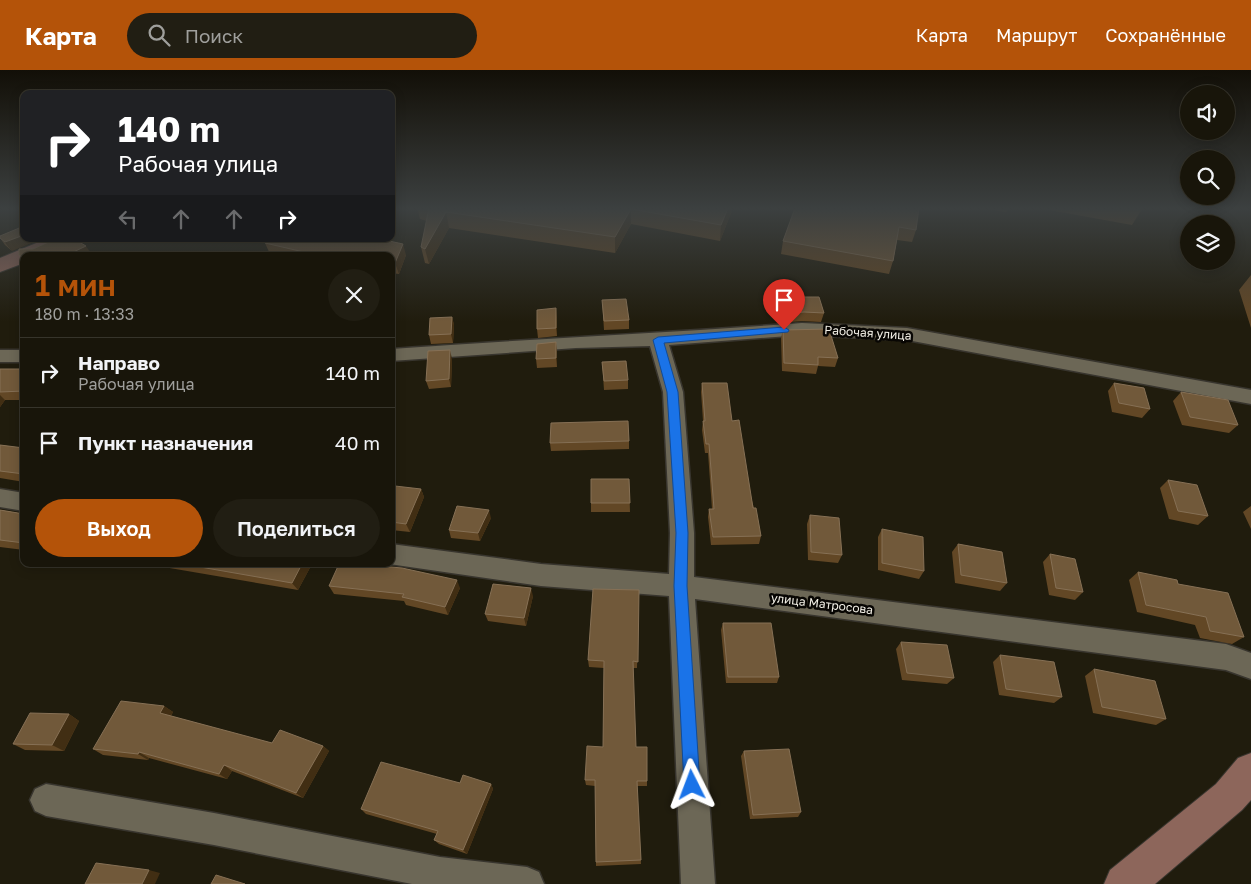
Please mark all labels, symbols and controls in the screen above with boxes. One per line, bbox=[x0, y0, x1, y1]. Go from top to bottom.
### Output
search box bbox=[127, 13, 477, 58]
text: Карта bbox=[25, 21, 97, 50]
icon: search bbox=[145, 21, 173, 49]
text: Поиск bbox=[185, 24, 243, 47]
text: Карта bbox=[916, 24, 968, 46]
text: Маршрут bbox=[996, 24, 1077, 46]
text: Сохранённые bbox=[1105, 24, 1226, 46]
map controls bbox=[1180, 85, 1235, 270]
button: sound bbox=[1180, 85, 1235, 140]
text: 140 m bbox=[118, 108, 220, 150]
icon: right bbox=[35, 110, 100, 175]
text: Рабочая улица bbox=[118, 150, 278, 177]
button: search bbox=[1180, 150, 1235, 205]
icon: left bbox=[114, 205, 142, 233]
icon: ahead bbox=[167, 205, 195, 233]
icon: ahead bbox=[220, 205, 248, 233]
icon: right bbox=[273, 205, 301, 233]
button: layers bbox=[1180, 215, 1235, 270]
text: 1 мин bbox=[35, 267, 116, 303]
button: close bbox=[328, 269, 380, 321]
pin bbox=[763, 279, 805, 330]
icon: arrive bbox=[770, 286, 798, 314]
text: 180 m · 13:33 bbox=[35, 304, 134, 324]
street label: Рабочая улица bbox=[824, 322, 912, 343]
text: Направо bbox=[78, 351, 160, 374]
icon: right bbox=[35, 359, 63, 387]
text: 140 m bbox=[326, 361, 380, 384]
text: Рабочая улица bbox=[78, 374, 195, 394]
icon: arrive bbox=[35, 429, 63, 457]
text: Пункт назначения bbox=[78, 431, 253, 454]
text: 40 m bbox=[335, 431, 380, 454]
button: Выход bbox=[35, 499, 203, 557]
button: Поделиться bbox=[213, 499, 380, 557]
street label: улица Матросова bbox=[770, 590, 874, 617]
position arrow bbox=[665, 758, 717, 810]

